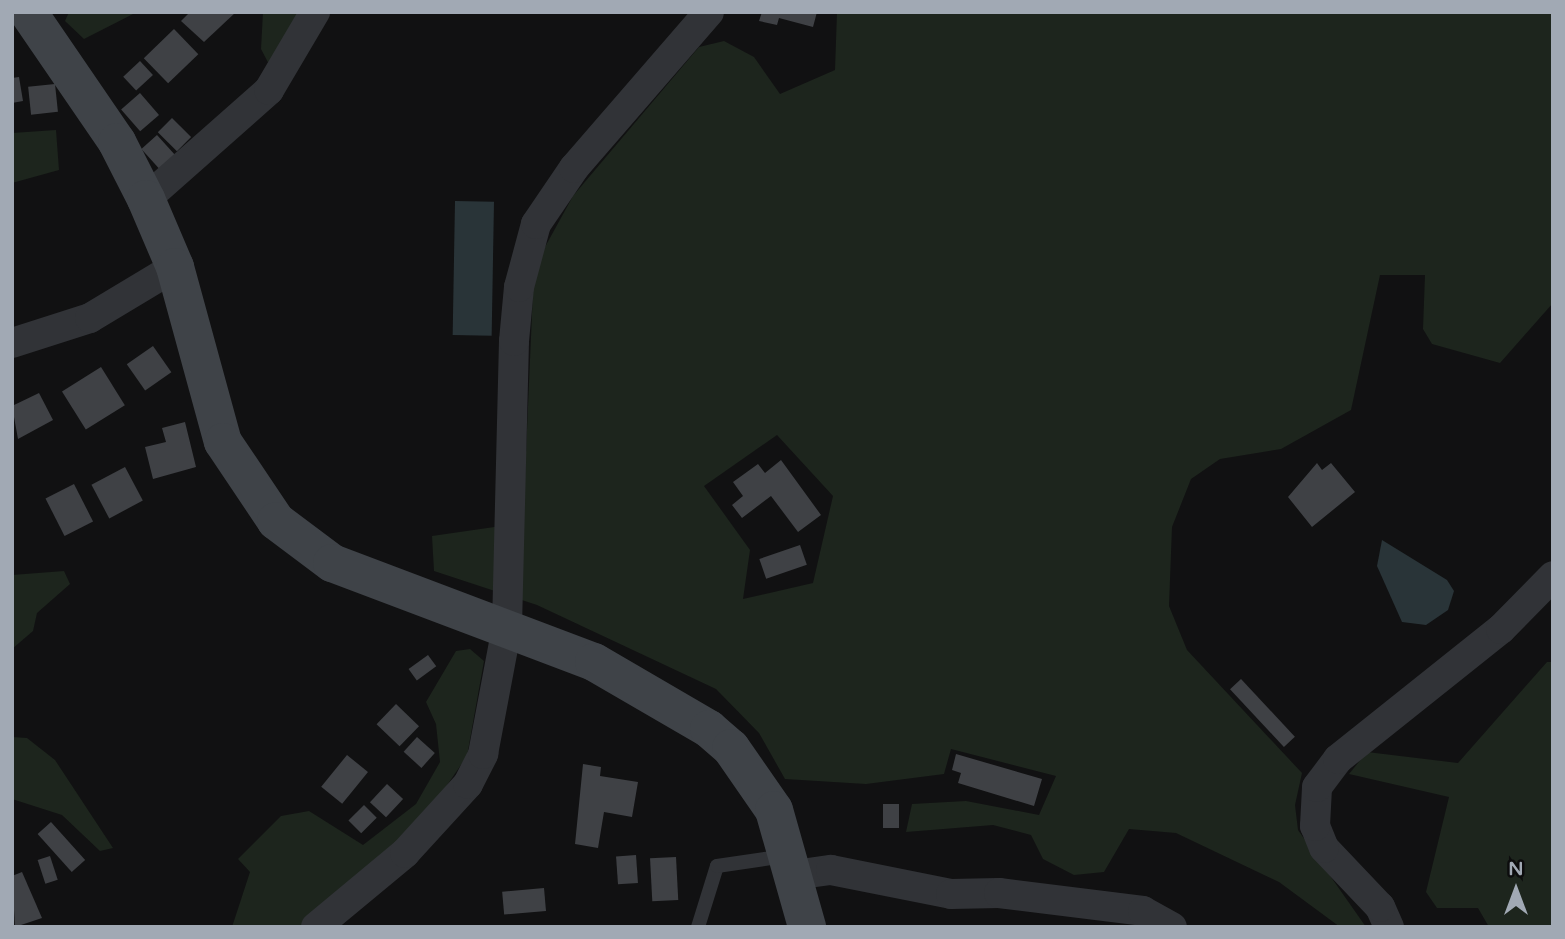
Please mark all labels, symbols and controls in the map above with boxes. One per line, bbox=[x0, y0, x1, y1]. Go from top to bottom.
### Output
north arrow bbox=[1481, 855, 1551, 925]
text: N bbox=[1508, 858, 1524, 880]

